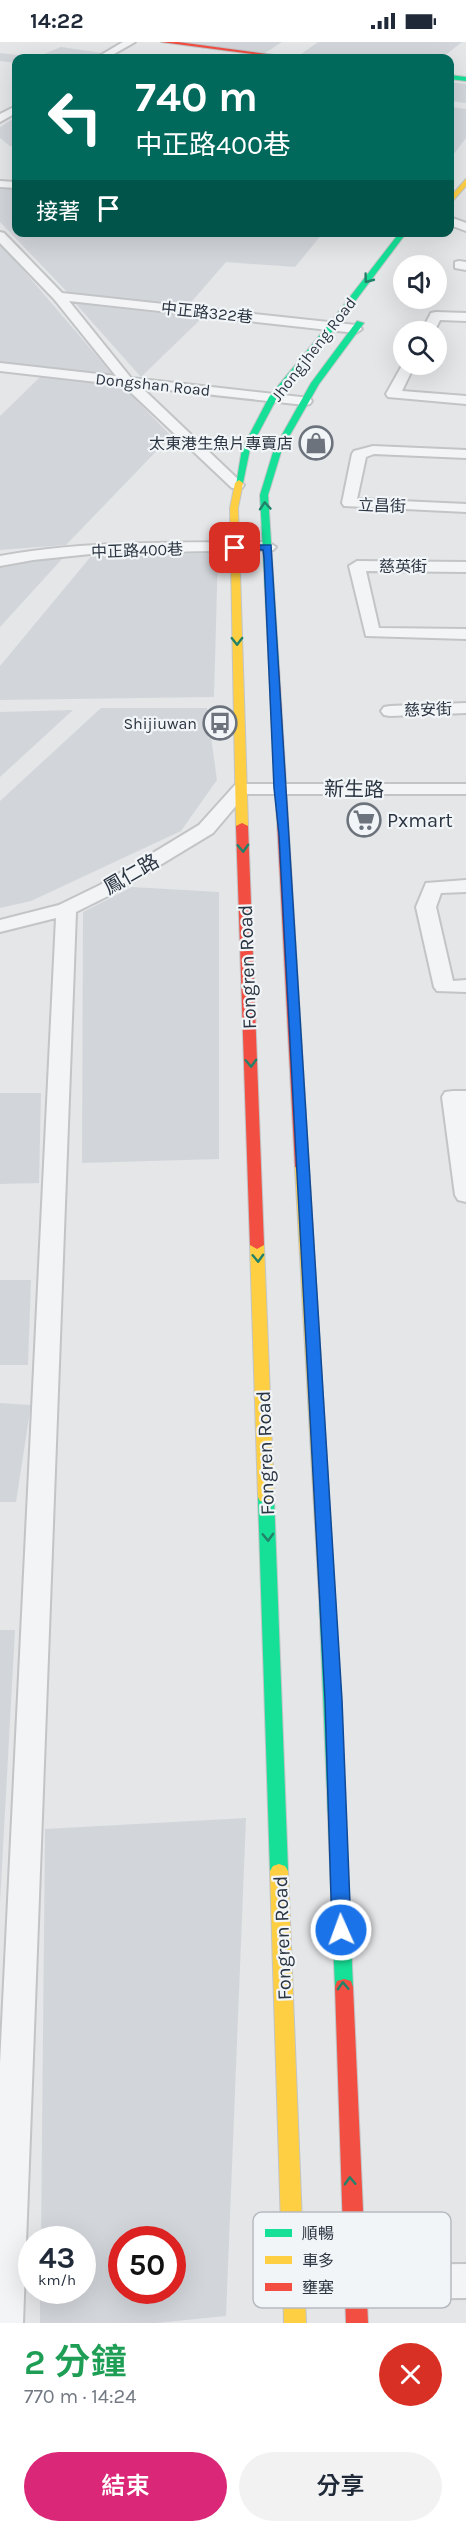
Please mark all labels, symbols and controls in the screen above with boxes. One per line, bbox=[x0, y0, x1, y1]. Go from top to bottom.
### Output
text: 14:22 bbox=[30, 8, 83, 34]
text: 740 m bbox=[135, 72, 258, 122]
icon: left bbox=[36, 78, 114, 156]
text: 中正路400巷 bbox=[135, 129, 290, 161]
icon: arrive bbox=[92, 192, 125, 225]
text: 接著 bbox=[36, 199, 80, 225]
map controls bbox=[393, 255, 447, 375]
button: sound bbox=[393, 255, 447, 309]
one-way arrow bbox=[365, 272, 376, 283]
street label: Jhongjheng Road bbox=[267, 293, 360, 405]
street label: 中正路322巷 bbox=[160, 298, 254, 327]
button: search bbox=[393, 321, 447, 375]
street label: Dongshan Road bbox=[95, 369, 211, 400]
shop icon: 太東港生魚片專賣店 bbox=[298, 425, 334, 461]
place label: 太東港生魚片專賣店 bbox=[149, 434, 293, 453]
street label: 立昌街 bbox=[358, 495, 406, 516]
one-way arrow bbox=[259, 501, 272, 510]
pin bbox=[209, 522, 260, 573]
icon: arrive bbox=[218, 531, 251, 564]
street label: 中正路400巷 bbox=[91, 539, 183, 562]
street label: 慈英街 bbox=[379, 557, 427, 576]
one-way arrow bbox=[231, 636, 243, 645]
street label: 慈安街 bbox=[404, 699, 452, 720]
bus stop icon: Shijiuwan bbox=[202, 705, 238, 741]
place label: Shijiuwan bbox=[123, 714, 197, 733]
street label: 新生路 bbox=[324, 777, 384, 802]
supermarket icon: Pxmart bbox=[346, 802, 382, 838]
place label: Pxmart bbox=[387, 809, 453, 832]
one-way arrow bbox=[237, 843, 249, 852]
street label: 鳳仁路 bbox=[100, 849, 163, 899]
street label: Fongren Road bbox=[234, 904, 261, 1030]
one-way arrow bbox=[245, 1059, 257, 1068]
one-way arrow bbox=[252, 1254, 264, 1263]
street label: Fongren Road bbox=[252, 1390, 279, 1516]
one-way arrow bbox=[262, 1533, 274, 1542]
street label: Fongren Road bbox=[269, 1875, 296, 2001]
position arrow bbox=[309, 1898, 373, 1962]
one-way arrow bbox=[337, 1981, 350, 1990]
one-way arrow bbox=[344, 2176, 357, 2185]
legend bbox=[253, 2212, 451, 2308]
text: 順暢 bbox=[302, 2224, 334, 2243]
speed limit sign: 50 bbox=[108, 2226, 186, 2304]
text: 43 bbox=[39, 2240, 75, 2276]
text: 車多 bbox=[302, 2251, 334, 2270]
text: km/h bbox=[38, 2271, 76, 2289]
text: 壅塞 bbox=[302, 2278, 334, 2297]
text: 2 分鐘 bbox=[24, 2341, 127, 2383]
button: close bbox=[379, 2343, 442, 2406]
text: 770 m · 14:24 bbox=[24, 2385, 136, 2408]
button: 結束 bbox=[24, 2452, 227, 2521]
button: 分享 bbox=[239, 2452, 442, 2521]

